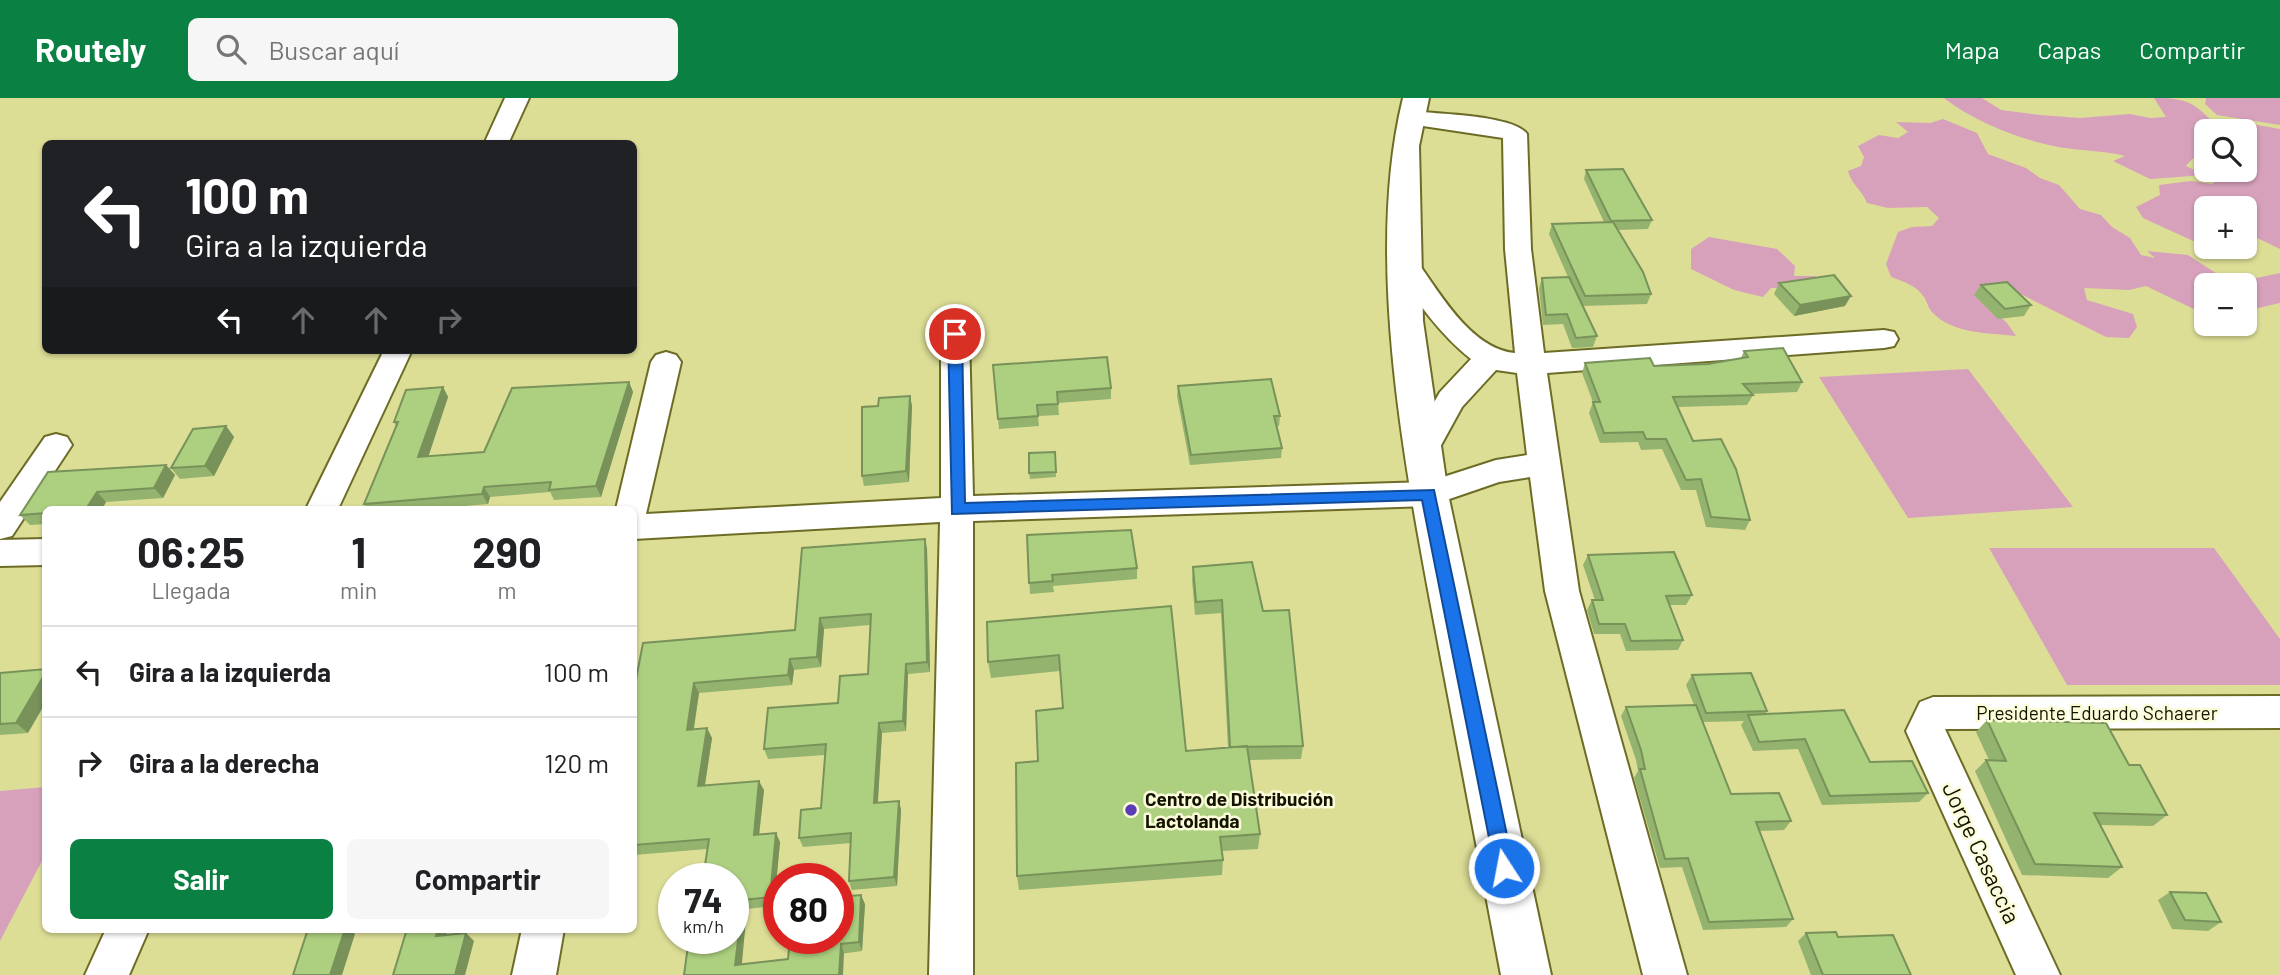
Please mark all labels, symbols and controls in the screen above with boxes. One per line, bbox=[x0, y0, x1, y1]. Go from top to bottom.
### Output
search box bbox=[188, 18, 678, 81]
text: Routely bbox=[35, 29, 146, 69]
icon: search bbox=[212, 30, 250, 68]
text: Buscar aquí bbox=[268, 34, 399, 65]
text: Mapa bbox=[1945, 35, 2000, 64]
text: Capas bbox=[2038, 35, 2101, 64]
text: Compartir bbox=[2139, 35, 2245, 64]
map controls bbox=[2194, 119, 2257, 336]
button: search bbox=[2194, 119, 2257, 182]
text: 100 m bbox=[185, 165, 309, 224]
icon: left bbox=[70, 168, 161, 259]
button: + bbox=[2194, 196, 2257, 259]
text: Gira a la izquierda bbox=[185, 225, 428, 263]
button: − bbox=[2194, 273, 2257, 336]
icon: left bbox=[211, 301, 249, 339]
icon: ahead bbox=[284, 301, 322, 339]
icon: ahead bbox=[357, 301, 395, 339]
icon: right bbox=[430, 301, 468, 339]
pin bbox=[925, 304, 985, 364]
icon: arrive bbox=[936, 315, 974, 353]
text: 06:25 bbox=[137, 526, 245, 576]
text: 1 bbox=[351, 526, 366, 576]
text: 290 bbox=[472, 526, 542, 576]
text: Llegada bbox=[151, 576, 230, 604]
text: min bbox=[340, 576, 377, 604]
text: m bbox=[498, 576, 517, 604]
icon: left bbox=[70, 653, 108, 691]
text: Gira a la izquierda bbox=[129, 656, 331, 687]
text: 100 m bbox=[544, 656, 609, 687]
street label: Presidente Eduardo Schaerer bbox=[1976, 701, 2218, 724]
icon: right bbox=[70, 744, 108, 782]
text: Gira a la derecha bbox=[129, 747, 319, 778]
text: 120 m bbox=[545, 747, 609, 778]
street label: Jorge Casaccia bbox=[1937, 777, 2027, 928]
place label: Centro de Distribución Lactolanda bbox=[1145, 787, 1333, 832]
marker: Centro de Distribución Lactolanda bbox=[1123, 802, 1139, 818]
position arrow bbox=[1467, 831, 1541, 905]
button: Salir bbox=[70, 839, 333, 919]
button: Compartir bbox=[347, 839, 609, 919]
speed limit sign: 80 bbox=[763, 863, 854, 954]
text: 74 bbox=[684, 878, 723, 920]
text: km/h bbox=[683, 915, 724, 937]

